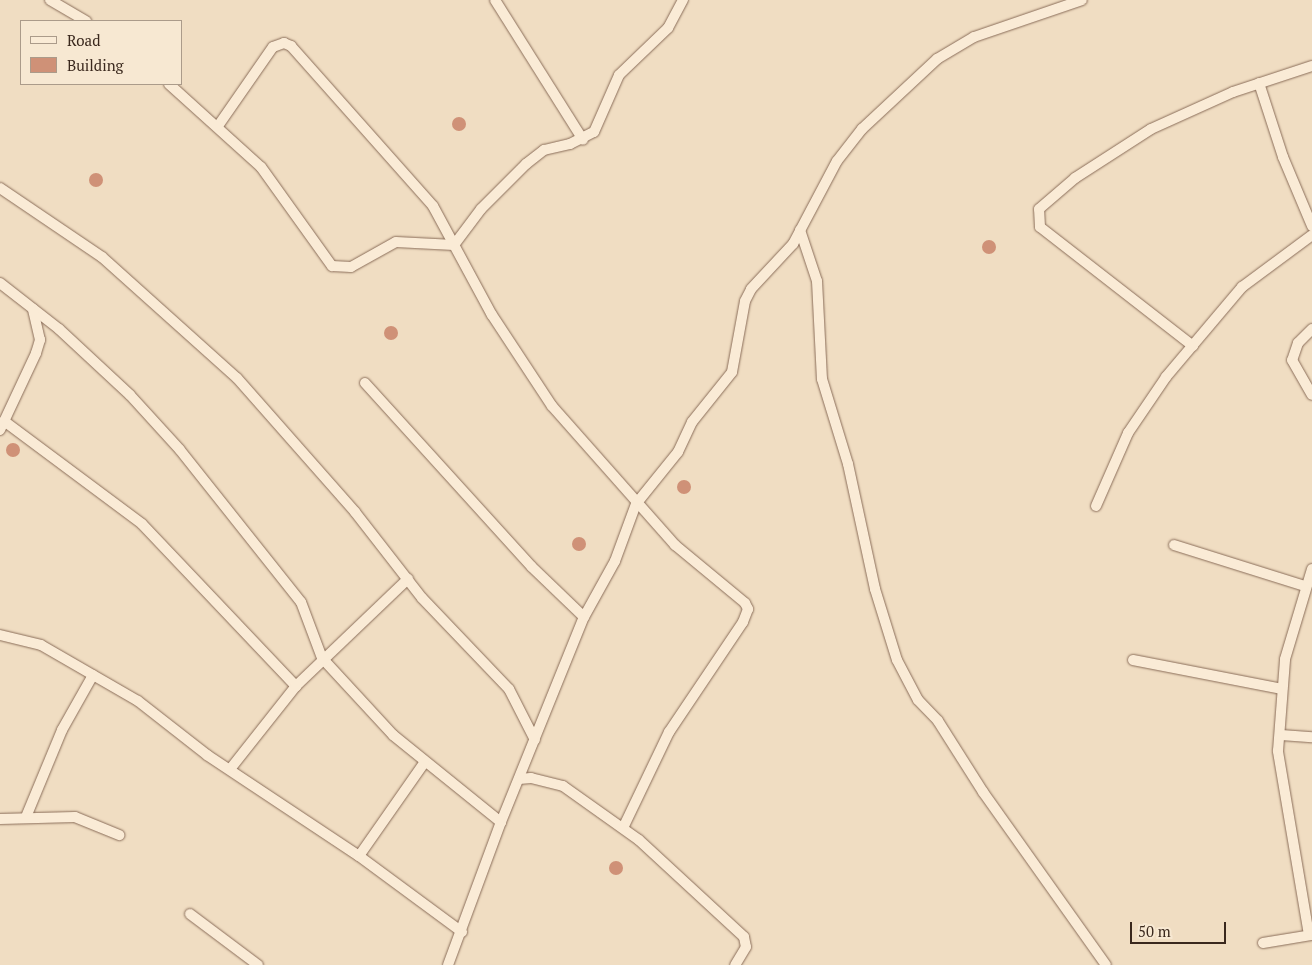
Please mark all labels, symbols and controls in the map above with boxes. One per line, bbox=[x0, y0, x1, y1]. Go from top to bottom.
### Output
legend bbox=[20, 20, 182, 85]
text: Road bbox=[67, 30, 100, 50]
text: Building bbox=[67, 55, 124, 75]
scale bar bbox=[1132, 912, 1228, 944]
text: 50 m bbox=[1138, 921, 1171, 941]

